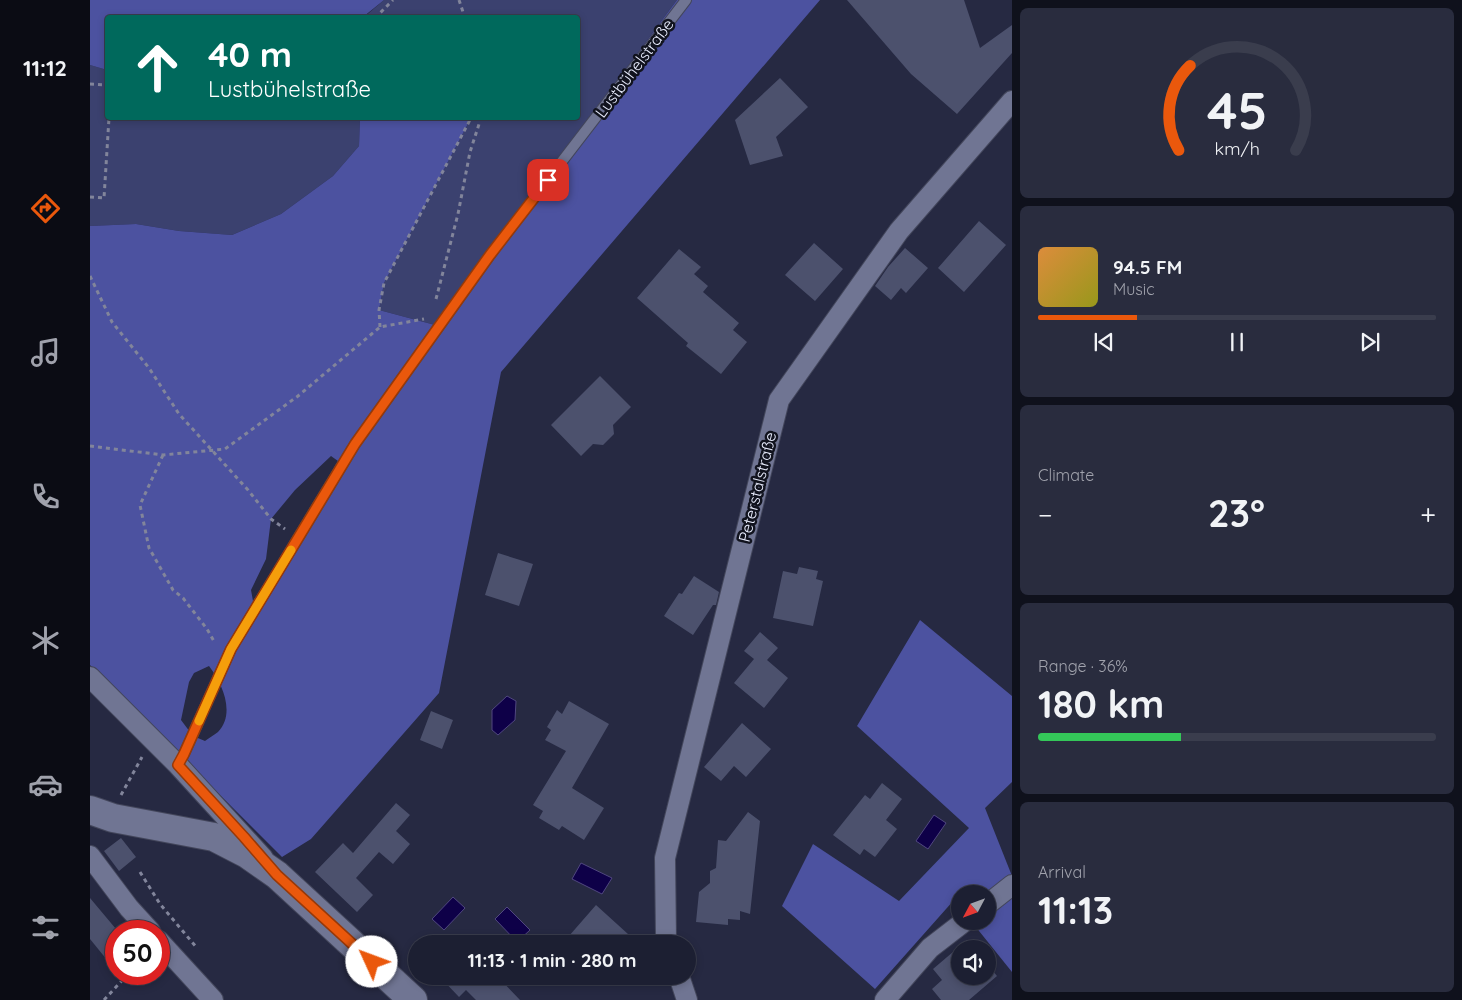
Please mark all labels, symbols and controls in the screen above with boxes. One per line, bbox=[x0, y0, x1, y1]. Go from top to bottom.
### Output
street label: Lustbühelstraße bbox=[590, 15, 678, 121]
text: 40 m bbox=[208, 32, 292, 76]
icon: ahead bbox=[125, 35, 190, 100]
text: 11:12 bbox=[23, 54, 67, 82]
text: Lustbühelstraße bbox=[208, 75, 371, 103]
text: 45 bbox=[1207, 77, 1267, 142]
text: km/h bbox=[1214, 137, 1260, 159]
pin bbox=[527, 159, 569, 201]
icon: arrive bbox=[534, 166, 562, 194]
icon: directions bbox=[28, 191, 63, 226]
text: 94.5 FM bbox=[1113, 255, 1182, 279]
text: Music bbox=[1113, 279, 1155, 299]
icon: previous bbox=[1090, 328, 1118, 356]
icon: pause bbox=[1223, 328, 1251, 356]
icon: next bbox=[1356, 328, 1384, 356]
icon: music bbox=[28, 335, 63, 370]
street label: Peterstalstraße bbox=[734, 430, 780, 544]
text: Climate bbox=[1038, 465, 1094, 485]
icon: phone bbox=[28, 479, 63, 514]
text: 23° bbox=[1208, 489, 1265, 537]
text: − bbox=[1038, 497, 1053, 532]
text: + bbox=[1420, 497, 1436, 532]
icon: climate bbox=[28, 623, 63, 658]
text: Range · 36% bbox=[1038, 656, 1128, 676]
text: 180 km bbox=[1038, 680, 1164, 728]
icon: car bbox=[28, 767, 63, 802]
text: Arrival bbox=[1038, 862, 1086, 882]
north arrow bbox=[951, 885, 996, 930]
map controls bbox=[951, 885, 996, 985]
text: 11:13 bbox=[1038, 886, 1113, 934]
icon: filters bbox=[28, 910, 63, 945]
speed limit sign: 50 bbox=[105, 920, 170, 985]
position arrow bbox=[345, 935, 397, 987]
button: sound bbox=[951, 940, 996, 985]
text: 11:13 · 1 min · 280 m bbox=[467, 948, 637, 972]

